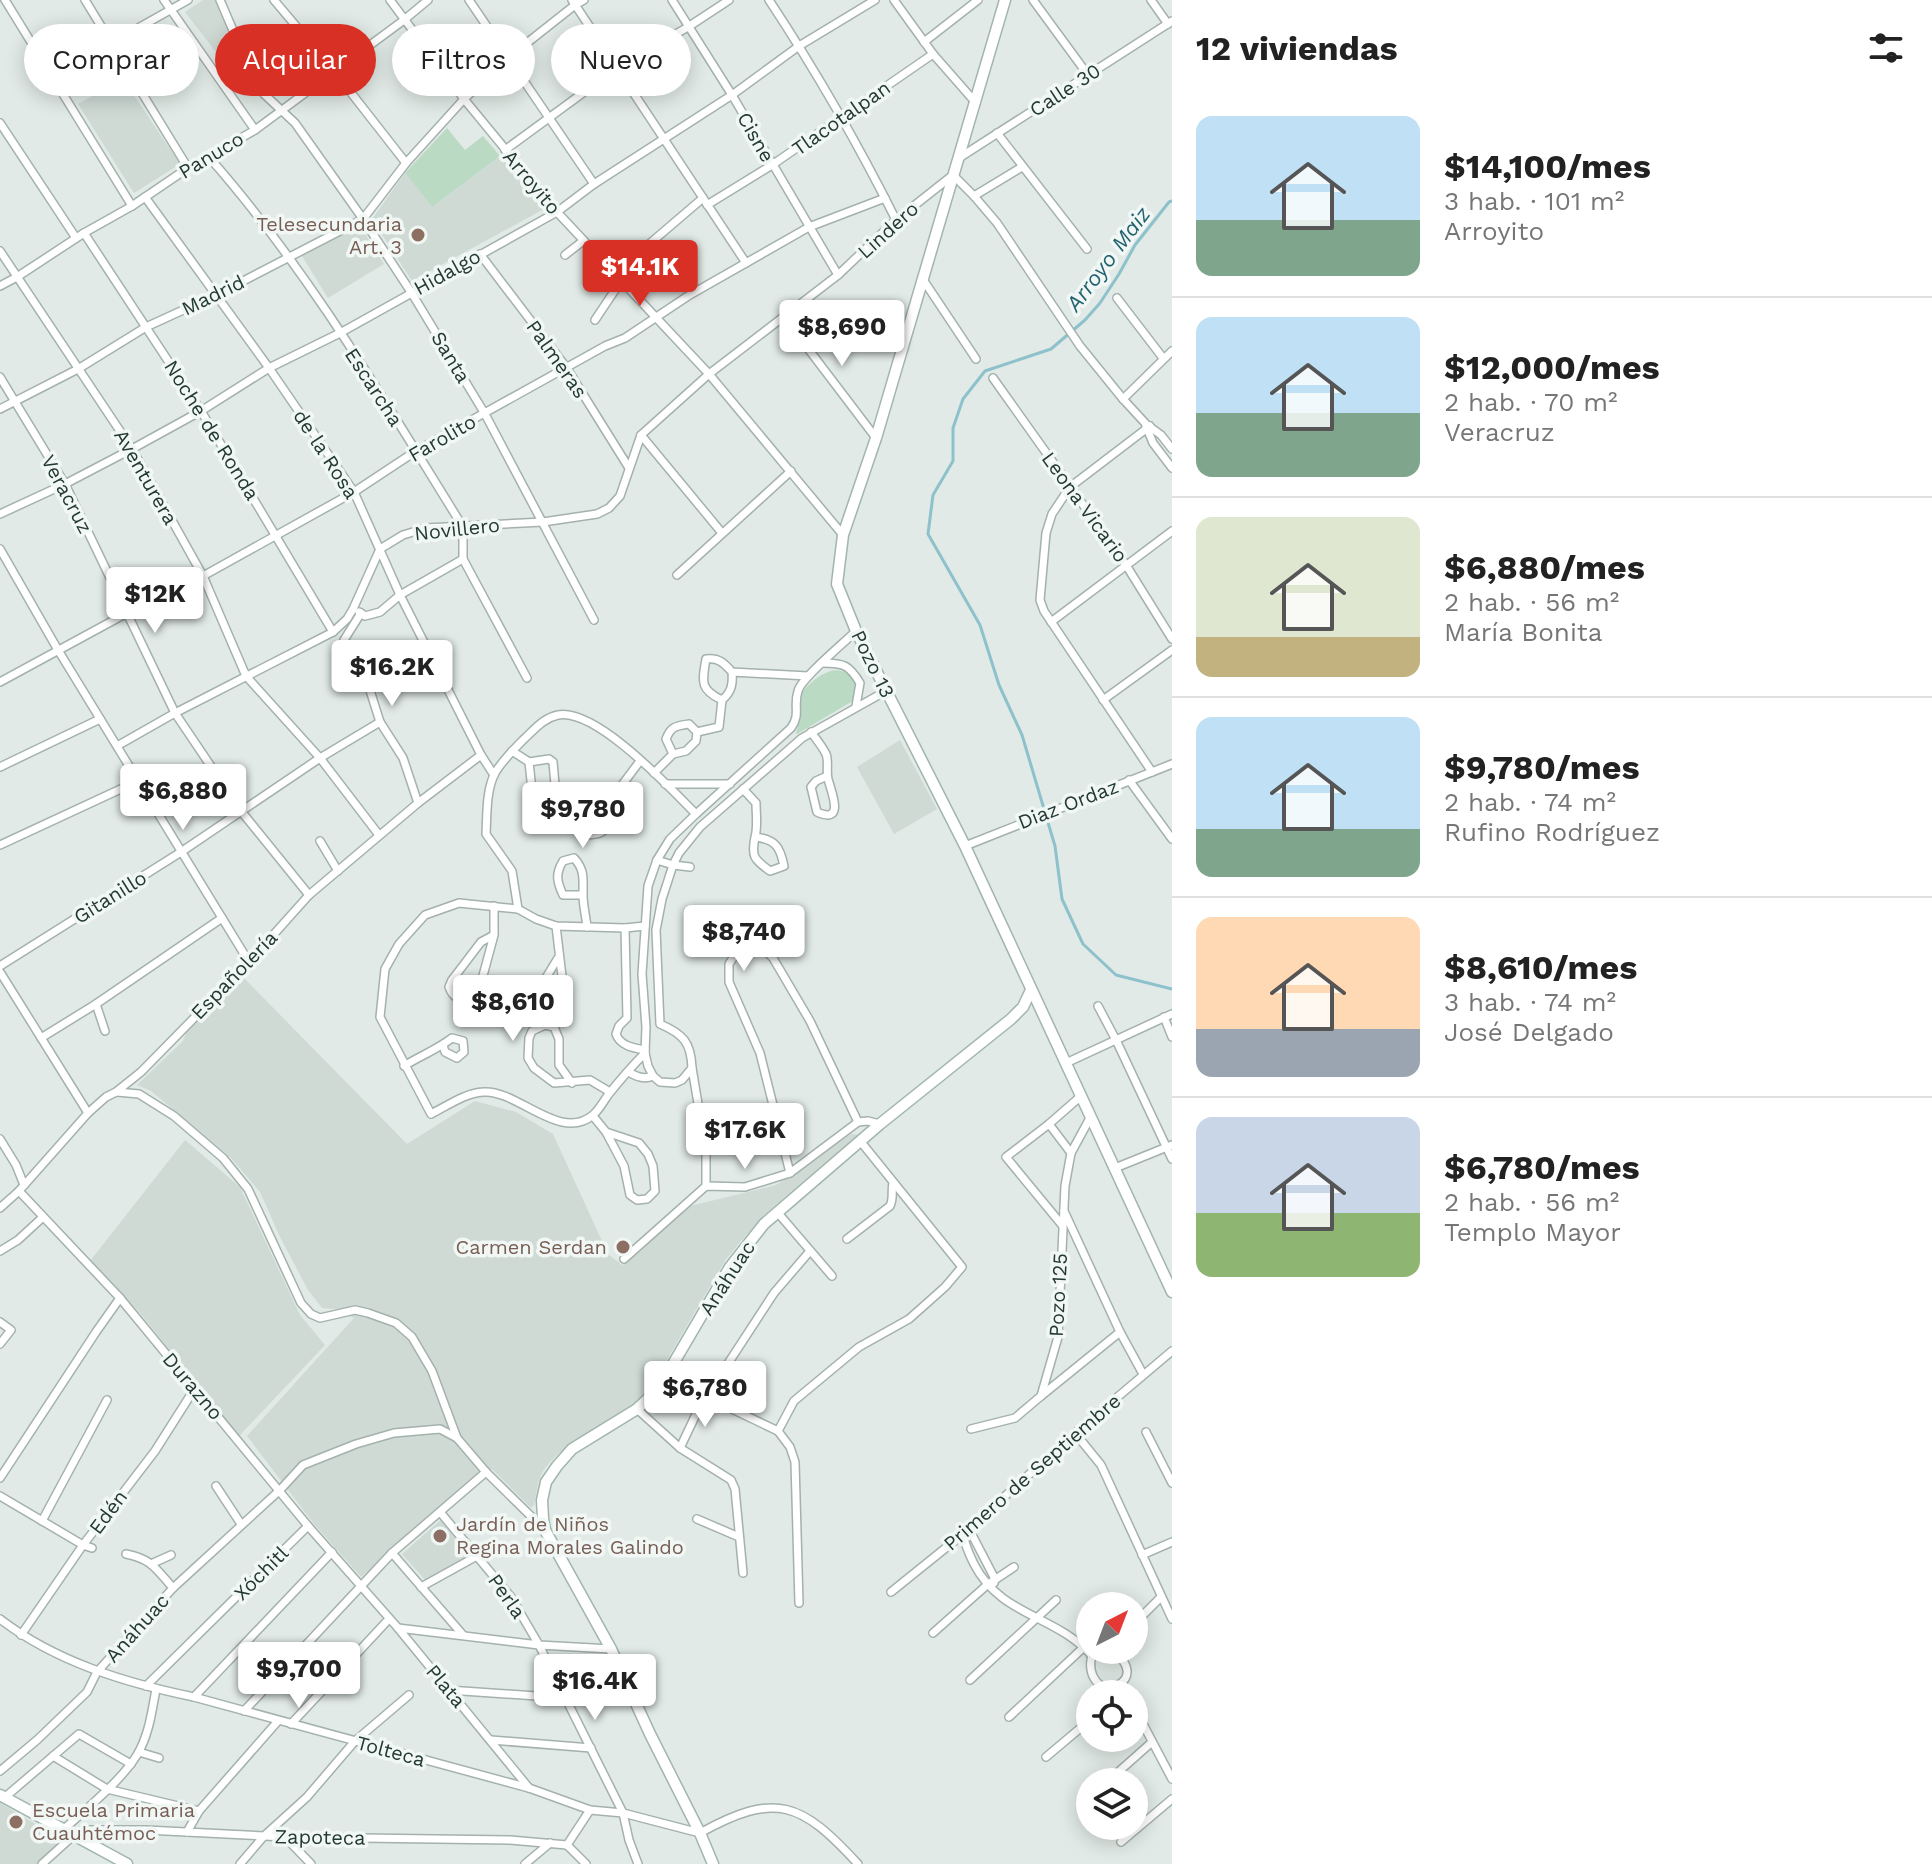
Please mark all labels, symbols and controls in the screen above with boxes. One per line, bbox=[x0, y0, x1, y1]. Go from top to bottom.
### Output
chip: Comprar bbox=[24, 24, 199, 96]
chip: Alquilar bbox=[215, 24, 376, 96]
chip: Filtros bbox=[392, 24, 535, 96]
chip: Nuevo bbox=[551, 24, 691, 96]
icon: filters bbox=[1864, 26, 1908, 70]
text: 12 viviendas bbox=[1196, 28, 1398, 68]
street label: Calle 30 bbox=[1025, 58, 1105, 122]
street label: Tlacotalpan bbox=[787, 75, 895, 161]
street label: Cisne bbox=[732, 108, 780, 166]
street label: Panuco bbox=[174, 126, 248, 184]
street label: Arroyito bbox=[498, 145, 566, 219]
text: $14,100/mes bbox=[1444, 146, 1651, 186]
icon: home bbox=[1260, 148, 1356, 244]
text: 3 hab. · 101 m² bbox=[1444, 186, 1624, 216]
street label: Lindero bbox=[853, 196, 923, 264]
water label: Arroyo Maiz bbox=[1060, 201, 1156, 317]
place label: Telesecundaria Art. 3 bbox=[256, 212, 402, 259]
text: Arroyito bbox=[1444, 216, 1544, 246]
marker: Telesecundaria Art. 3 bbox=[409, 226, 427, 244]
pin: $14.1K bbox=[575, 240, 705, 308]
street label: Hidalgo bbox=[409, 244, 485, 300]
text: $14.1K bbox=[601, 251, 679, 281]
street label: Madrid bbox=[178, 270, 248, 320]
pin: $8,690 bbox=[777, 300, 907, 368]
text: $8,690 bbox=[797, 311, 887, 341]
street label: Palmeras bbox=[521, 315, 593, 403]
street label: Santa bbox=[426, 327, 476, 387]
street label: Escarcha bbox=[340, 343, 408, 431]
text: $12,000/mes bbox=[1444, 347, 1660, 387]
icon: home bbox=[1260, 349, 1356, 445]
street label: Noche de Ronda bbox=[159, 356, 265, 504]
text: 2 hab. · 70 m² bbox=[1444, 387, 1617, 417]
street label: de la Rosa bbox=[288, 405, 364, 503]
street label: Farolito bbox=[404, 409, 480, 467]
text: Veracruz bbox=[1444, 417, 1555, 447]
street label: Aventurera bbox=[109, 425, 183, 529]
street label: Leona Vicario bbox=[1037, 447, 1133, 567]
street label: Veracruz bbox=[36, 451, 98, 537]
street label: Novillero bbox=[413, 513, 501, 545]
text: $6,880/mes bbox=[1444, 547, 1645, 587]
icon: home bbox=[1260, 549, 1356, 645]
pin: $12K bbox=[108, 567, 202, 635]
text: $12K bbox=[124, 578, 186, 608]
text: 2 hab. · 56 m² bbox=[1444, 587, 1619, 617]
text: María Bonita bbox=[1444, 617, 1602, 647]
street label: Pozo 13 bbox=[846, 626, 900, 702]
pin: $16.2K bbox=[327, 640, 457, 708]
text: $16.2K bbox=[350, 651, 434, 681]
text: $9,780/mes bbox=[1444, 747, 1640, 787]
icon: home bbox=[1260, 749, 1356, 845]
pin: $6,880 bbox=[118, 764, 248, 832]
street label: Diaz Ordaz bbox=[1014, 774, 1122, 834]
text: $6,880 bbox=[138, 775, 228, 805]
pin: $9,780 bbox=[518, 782, 648, 850]
text: 2 hab. · 74 m² bbox=[1444, 787, 1616, 817]
text: $9,780 bbox=[540, 793, 626, 823]
text: Rufino Rodríguez bbox=[1444, 817, 1660, 847]
street label: Gitanillo bbox=[69, 865, 151, 929]
pin: $8,740 bbox=[679, 905, 809, 973]
text: $8,740 bbox=[702, 916, 786, 946]
street label: Españolería bbox=[186, 926, 282, 1024]
text: $8,610/mes bbox=[1444, 947, 1637, 987]
icon: home bbox=[1260, 949, 1356, 1045]
pin: $8,610 bbox=[448, 975, 578, 1043]
text: $8,610 bbox=[471, 986, 555, 1016]
text: 3 hab. · 74 m² bbox=[1444, 987, 1616, 1017]
text: José Delgado bbox=[1444, 1017, 1614, 1047]
pin: $17.6K bbox=[680, 1103, 810, 1171]
text: $17.6K bbox=[704, 1114, 786, 1144]
text: $6,780/mes bbox=[1444, 1147, 1640, 1187]
icon: home bbox=[1260, 1149, 1356, 1245]
text: 2 hab. · 56 m² bbox=[1444, 1187, 1619, 1217]
text: Templo Mayor bbox=[1444, 1217, 1621, 1247]
place label: Carmen Serdan bbox=[456, 1235, 607, 1259]
street label: Anáhuac bbox=[694, 1236, 760, 1320]
marker: Carmen Serdan bbox=[614, 1238, 632, 1256]
street label: Pozo 125 bbox=[1044, 1252, 1072, 1338]
street label: Durazno bbox=[158, 1347, 228, 1425]
pin: $6,780 bbox=[640, 1361, 770, 1429]
text: $6,780 bbox=[662, 1372, 748, 1402]
street label: Primero de Septiembre bbox=[939, 1389, 1125, 1555]
street label: Edén bbox=[84, 1485, 132, 1539]
place label: Jardín de Niños Regina Morales Galindo bbox=[456, 1512, 684, 1559]
marker: Jardín de Niños Regina Morales Galindo bbox=[431, 1527, 449, 1545]
street label: Xóchitl bbox=[229, 1541, 293, 1605]
street label: Perla bbox=[483, 1569, 531, 1623]
street label: Anáhuac bbox=[100, 1589, 174, 1667]
north arrow bbox=[1076, 1592, 1148, 1664]
map controls bbox=[1076, 1592, 1148, 1840]
pin: $9,700 bbox=[234, 1642, 364, 1710]
text: $9,700 bbox=[256, 1653, 342, 1683]
pin: $16.4K bbox=[530, 1654, 660, 1722]
street label: Plata bbox=[421, 1660, 471, 1712]
text: $16.4K bbox=[552, 1665, 638, 1695]
button: locate bbox=[1076, 1680, 1148, 1752]
street label: Tolteca bbox=[354, 1730, 428, 1772]
button: layers bbox=[1076, 1768, 1148, 1840]
place label: Escuela Primaria Cuauhtémoc bbox=[32, 1798, 195, 1845]
marker: Escuela Primaria Cuauhtémoc bbox=[7, 1813, 25, 1831]
street label: Zapoteca bbox=[274, 1824, 366, 1850]

